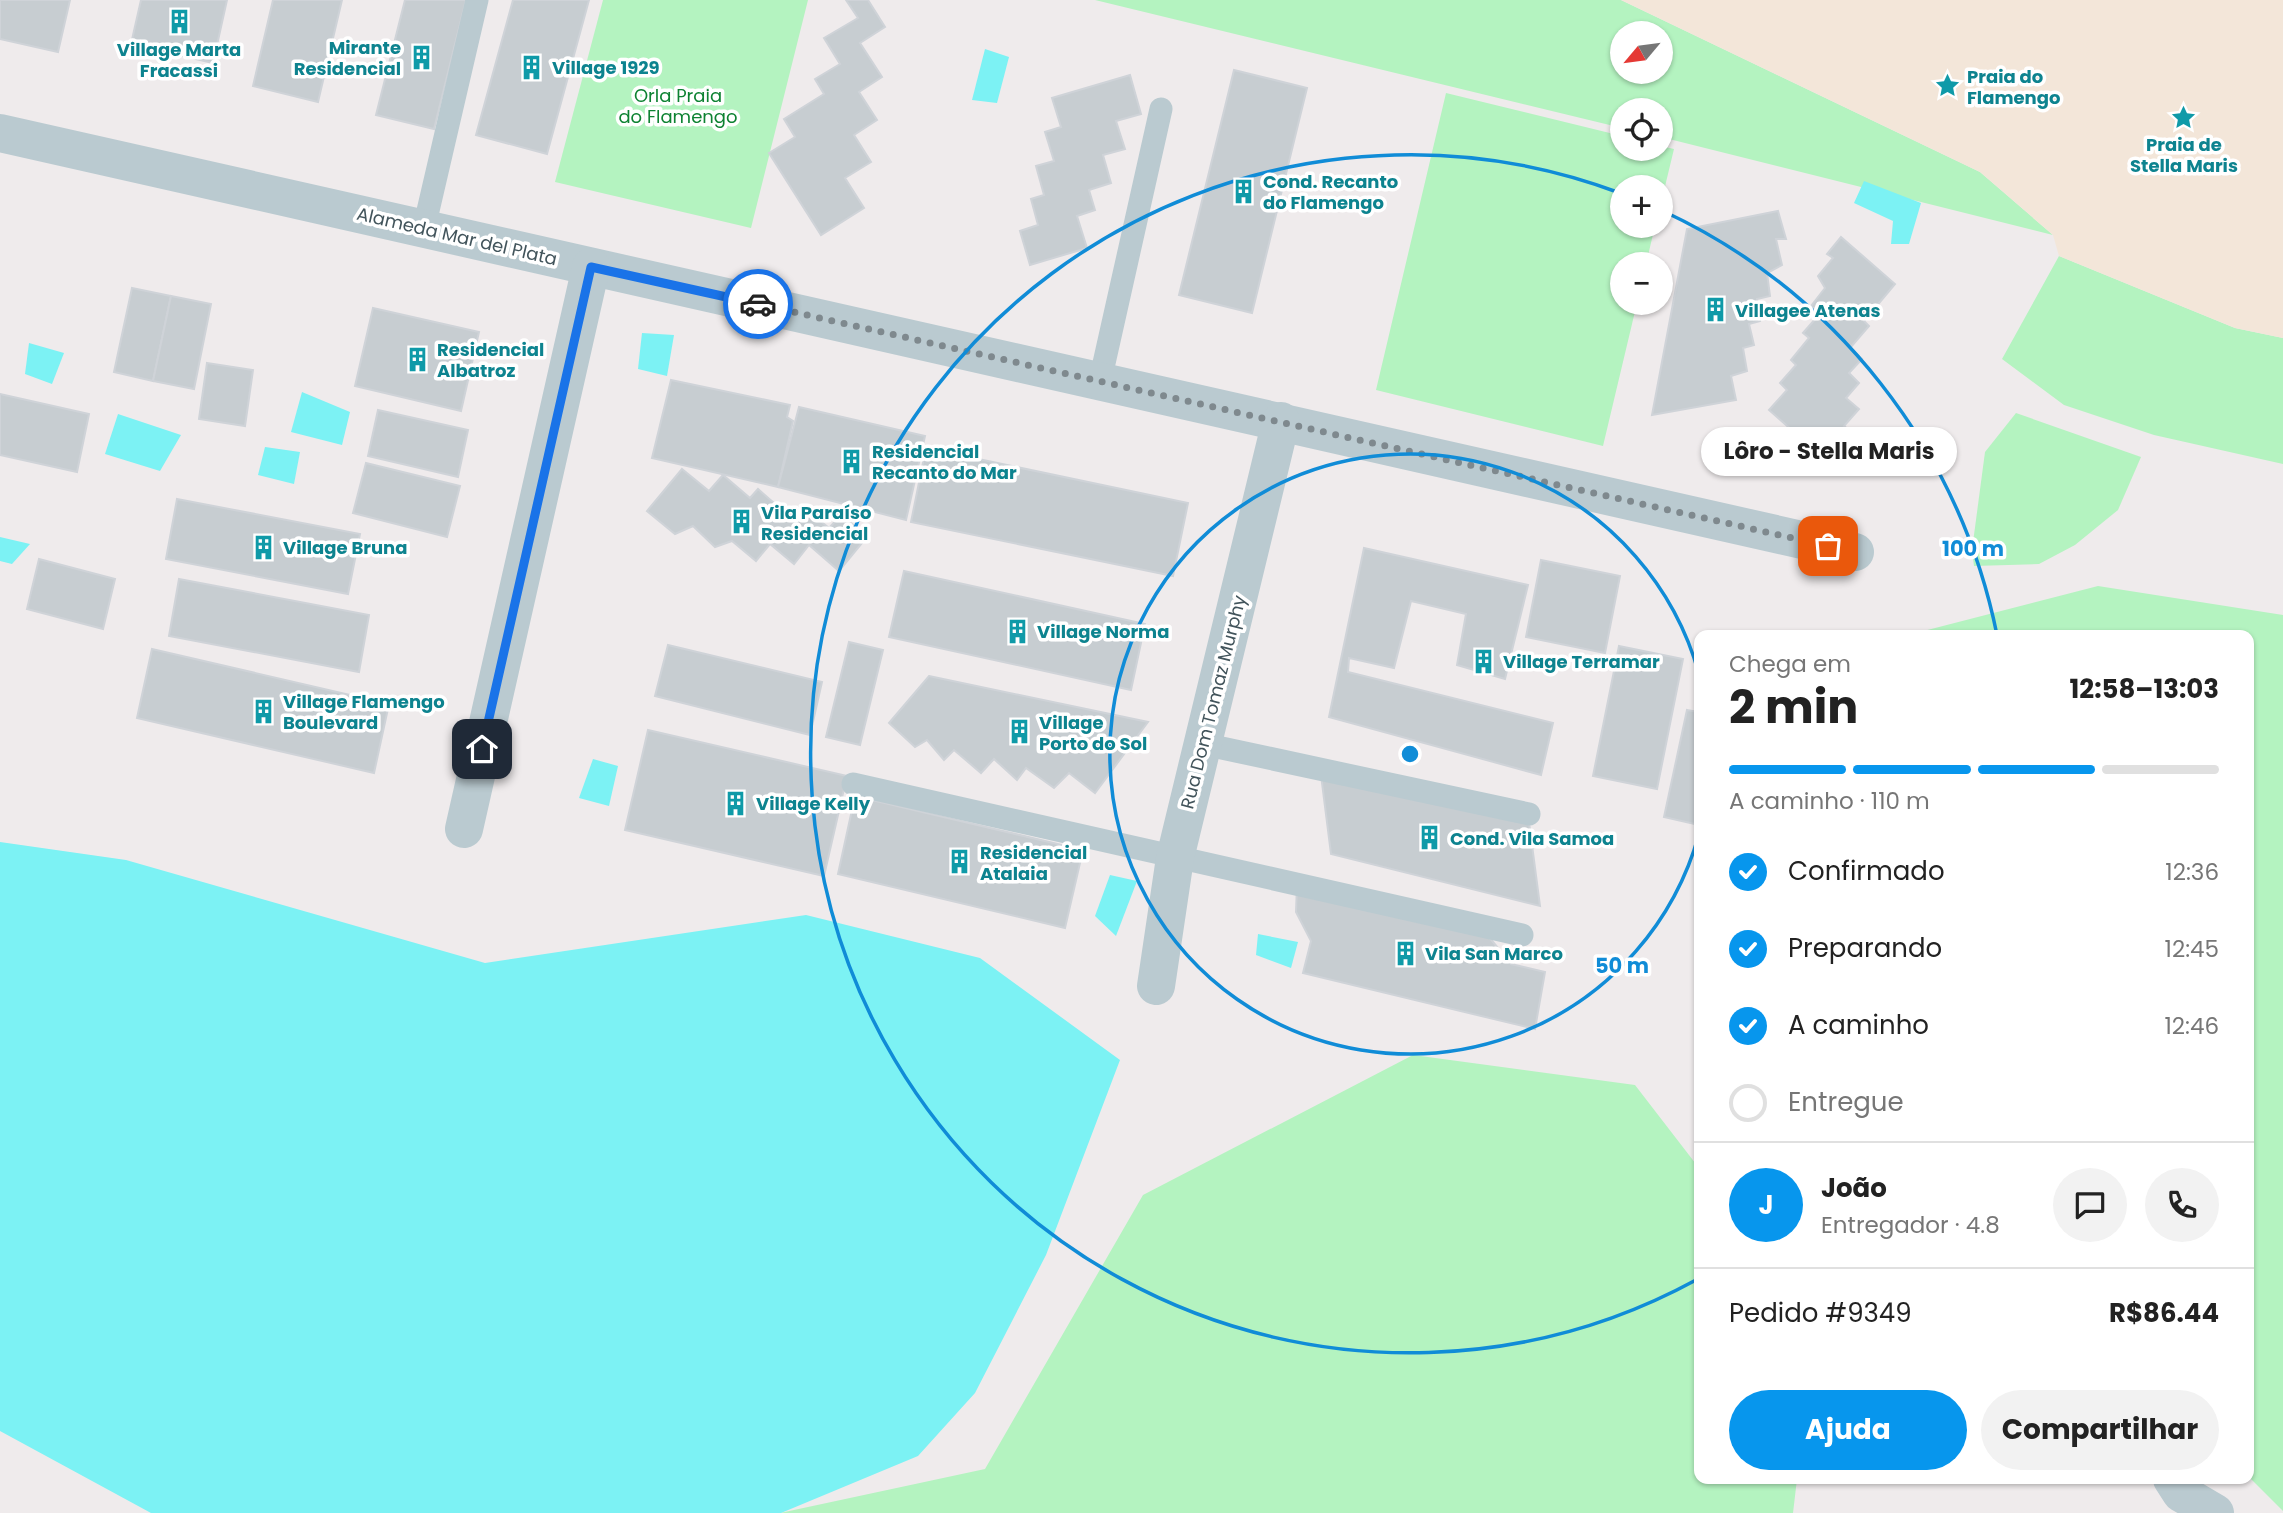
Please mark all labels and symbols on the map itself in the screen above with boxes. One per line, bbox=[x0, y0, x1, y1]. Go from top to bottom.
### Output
building icon: Village Marta Fracassi bbox=[165, 8, 193, 36]
north arrow bbox=[1610, 21, 1673, 84]
place label: Mirante Residencial bbox=[294, 35, 401, 81]
place label: Village Marta Fracassi bbox=[117, 37, 241, 83]
building icon: Mirante Residencial bbox=[407, 43, 435, 71]
building icon: Village 1929 bbox=[518, 53, 546, 81]
place label: Village 1929 bbox=[552, 55, 660, 80]
place label: Praia do Flamengo bbox=[1967, 64, 2060, 110]
place icon: Praia do Flamengo bbox=[1933, 72, 1961, 100]
park label: Orla Praia do Flamengo bbox=[618, 83, 738, 129]
place icon: Praia de Stella Maris bbox=[2170, 103, 2198, 131]
place label: Praia de Stella Maris bbox=[2130, 132, 2238, 178]
place label: Cond. Recanto do Flamengo bbox=[1263, 169, 1398, 215]
building icon: Cond. Recanto do Flamengo bbox=[1229, 177, 1257, 205]
street label: Alameda Mar del Plata bbox=[354, 201, 560, 271]
courier bbox=[723, 269, 793, 339]
building icon: Villagee Atenas bbox=[1701, 296, 1729, 324]
place label: Villagee Atenas bbox=[1735, 298, 1881, 323]
place label: Residencial Albatroz bbox=[437, 337, 544, 383]
building icon: Residencial Albatroz bbox=[403, 345, 431, 373]
callout: Lôro - Stella Maris bbox=[1700, 427, 1956, 476]
place label: Residencial Recanto do Mar bbox=[872, 439, 1017, 485]
building icon: Residencial Recanto do Mar bbox=[838, 447, 866, 475]
place label: Vila Paraíso Residencial bbox=[761, 500, 871, 546]
building icon: Vila Paraíso Residencial bbox=[727, 508, 755, 536]
pin bbox=[1798, 516, 1858, 576]
building icon: Village Bruna bbox=[249, 533, 277, 561]
text: 100 m bbox=[1942, 534, 2004, 563]
place label: Village Bruna bbox=[283, 535, 407, 560]
street label: Rua Dom Tomaz Murphy bbox=[1174, 592, 1252, 812]
building icon: Village Norma bbox=[1003, 617, 1031, 645]
place label: Village Norma bbox=[1037, 619, 1169, 644]
building icon: Village Terramar bbox=[1469, 647, 1497, 675]
place label: Village Terramar bbox=[1503, 649, 1660, 674]
place label: Village Flamengo Boulevard bbox=[283, 689, 445, 735]
building icon: Village Flamengo Boulevard bbox=[249, 697, 277, 725]
place label: Village Porto do Sol bbox=[1039, 710, 1147, 756]
building icon: Village Porto do Sol bbox=[1005, 718, 1033, 746]
pin bbox=[452, 719, 512, 779]
centre of rings bbox=[1398, 742, 1422, 766]
building icon: Village Kelly bbox=[722, 789, 750, 817]
place label: Village Kelly bbox=[756, 791, 871, 816]
building icon: Cond. Vila Samoa bbox=[1416, 824, 1444, 852]
place label: Cond. Vila Samoa bbox=[1450, 826, 1614, 851]
place label: Residencial Atalaia bbox=[980, 840, 1087, 886]
building icon: Residencial Atalaia bbox=[946, 848, 974, 876]
building icon: Vila San Marco bbox=[1391, 939, 1419, 967]
place label: Vila San Marco bbox=[1425, 941, 1563, 966]
text: 50 m bbox=[1595, 951, 1649, 980]

